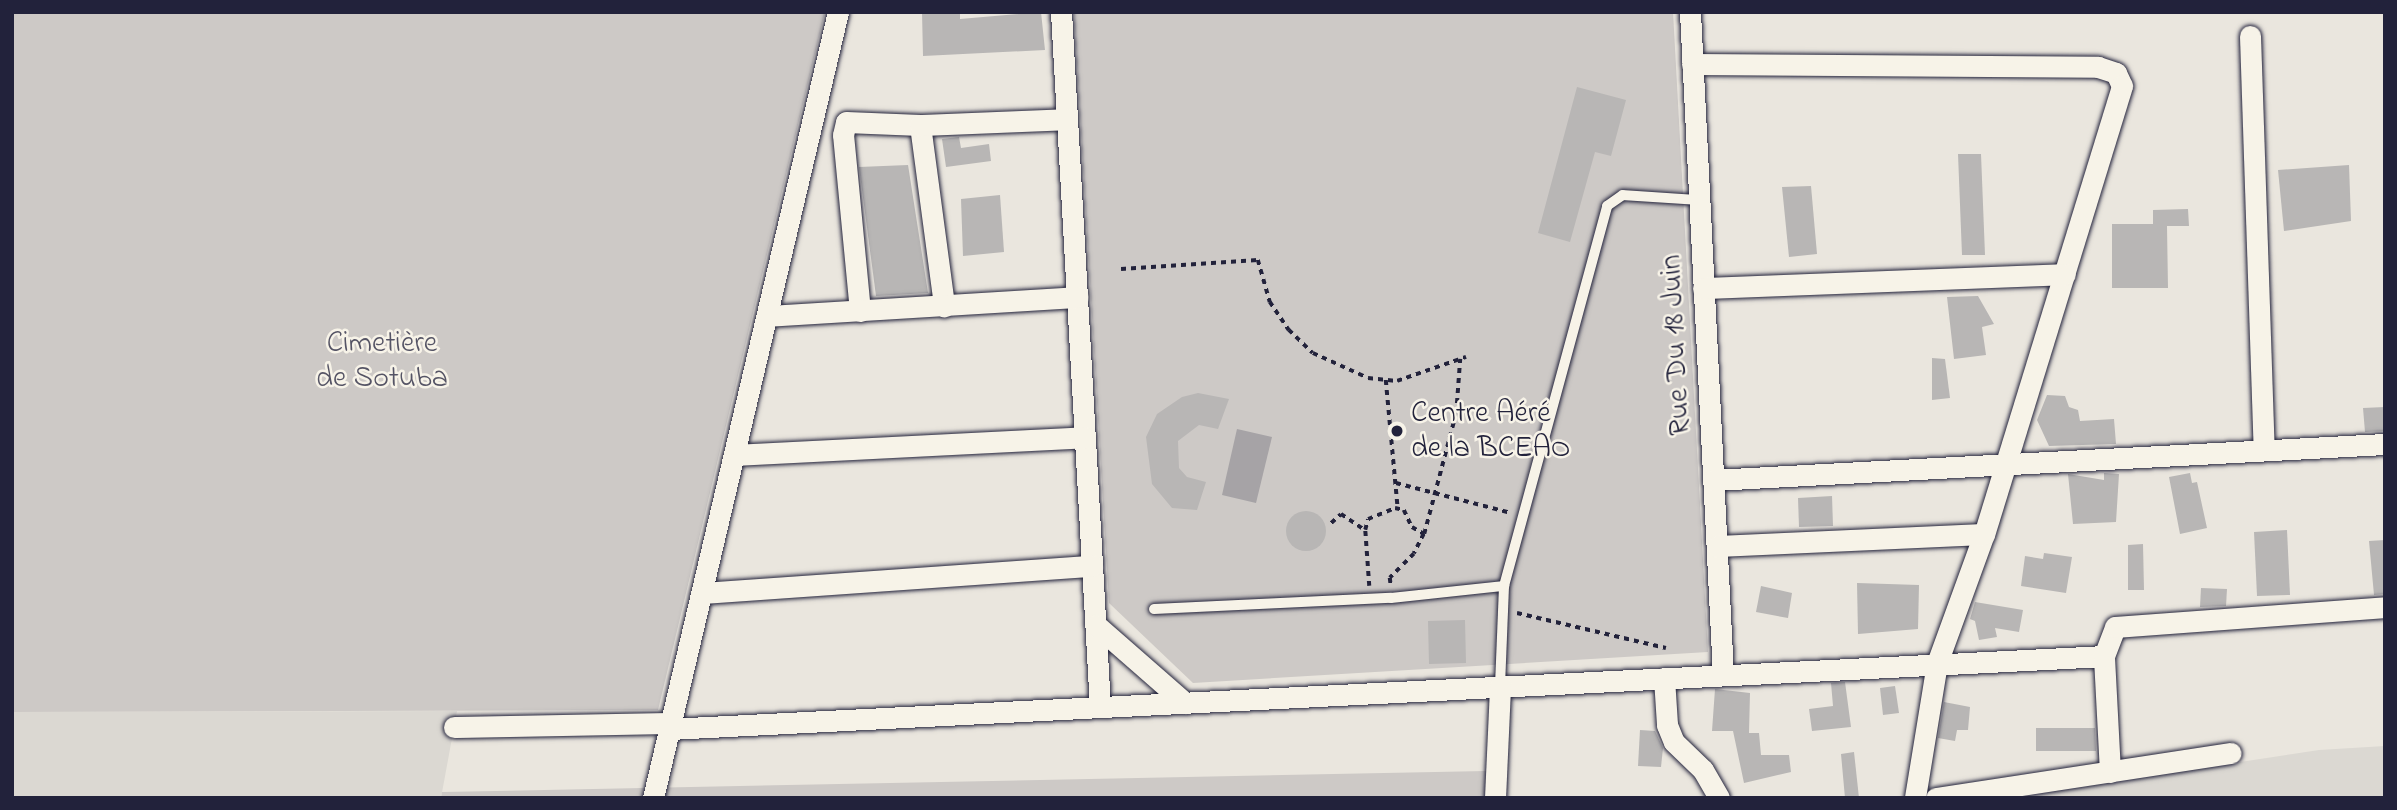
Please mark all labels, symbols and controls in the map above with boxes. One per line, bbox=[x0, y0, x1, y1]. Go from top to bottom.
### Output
street label: Rue Du 18 Juin bbox=[1654, 253, 1700, 437]
park label: Cimetière de Sotuba bbox=[316, 326, 448, 396]
place label: Centre Aéré de la BCEAO bbox=[1411, 396, 1571, 466]
marker: Centre Aéré de la BCEAO bbox=[1389, 423, 1405, 439]

